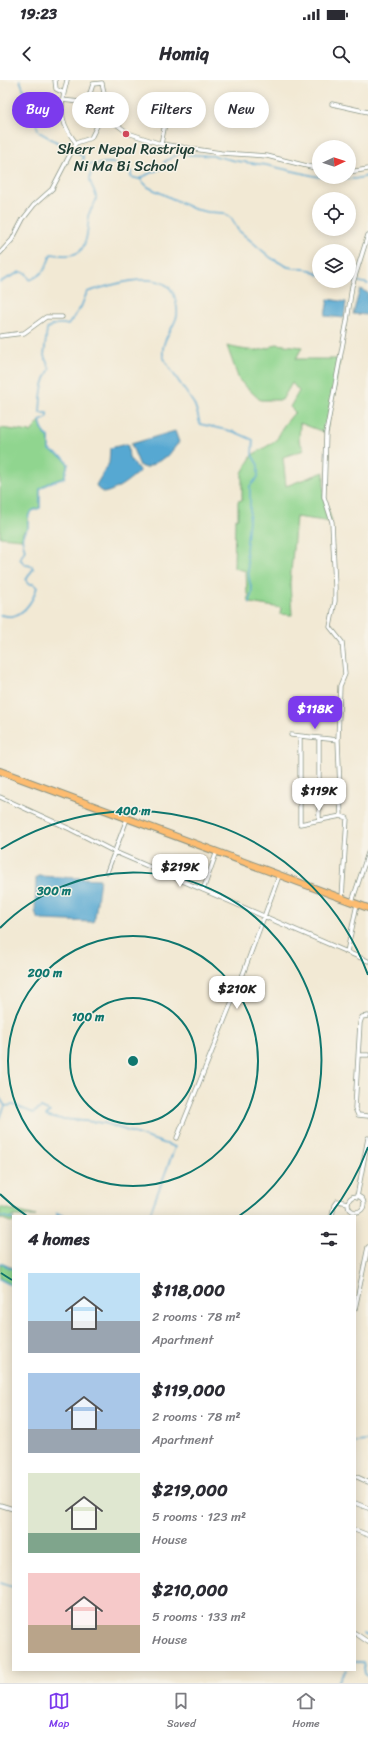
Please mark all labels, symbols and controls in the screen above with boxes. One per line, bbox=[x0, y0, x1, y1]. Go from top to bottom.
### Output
text: 19:23 bbox=[20, 1, 57, 27]
text: Homiq bbox=[159, 38, 209, 70]
icon: back bbox=[16, 43, 38, 65]
icon: search bbox=[330, 43, 352, 65]
chip: Buy bbox=[12, 92, 64, 128]
chip: Rent bbox=[72, 92, 129, 128]
chip: Filters bbox=[137, 92, 206, 128]
chip: New bbox=[214, 92, 269, 128]
marker: Sherr Nepal Rastriya Ni Ma Bi School bbox=[121, 129, 131, 139]
place label: Sherr Nepal Rastriya Ni Ma Bi School bbox=[57, 136, 195, 179]
north arrow bbox=[312, 140, 356, 184]
map controls bbox=[312, 140, 356, 288]
button: locate bbox=[312, 192, 356, 236]
button: layers bbox=[312, 244, 356, 288]
pin: $118K bbox=[287, 696, 343, 730]
text: $118K bbox=[297, 697, 333, 720]
pin: $119K bbox=[291, 778, 347, 812]
text: $119K bbox=[301, 779, 337, 802]
text: 400 m bbox=[114, 800, 151, 822]
pin: $219K bbox=[152, 854, 208, 888]
text: $219K bbox=[161, 855, 199, 878]
text: 300 m bbox=[36, 880, 72, 902]
text: 200 m bbox=[27, 962, 63, 984]
pin: $210K bbox=[209, 976, 265, 1010]
text: $210K bbox=[218, 977, 256, 1000]
text: 100 m bbox=[72, 1006, 105, 1028]
centre of rings bbox=[126, 1054, 140, 1068]
text: 4 homes bbox=[28, 1224, 89, 1254]
icon: filters bbox=[318, 1228, 340, 1250]
text: $118,000 bbox=[152, 1275, 225, 1305]
icon: home bbox=[60, 1289, 108, 1337]
text: 2 rooms · 78 m² bbox=[152, 1305, 241, 1328]
text: Apartment bbox=[152, 1328, 213, 1351]
text: $119,000 bbox=[152, 1375, 225, 1405]
icon: home bbox=[60, 1389, 108, 1437]
text: 2 rooms · 78 m² bbox=[152, 1405, 241, 1428]
text: Apartment bbox=[152, 1428, 213, 1451]
text: $219,000 bbox=[152, 1475, 228, 1505]
icon: home bbox=[60, 1489, 108, 1537]
text: 5 rooms · 123 m² bbox=[152, 1505, 246, 1528]
text: House bbox=[152, 1528, 187, 1551]
text: $210,000 bbox=[152, 1575, 228, 1605]
icon: home bbox=[60, 1589, 108, 1637]
text: 5 rooms · 133 m² bbox=[152, 1605, 246, 1628]
text: House bbox=[152, 1628, 187, 1651]
tab: Map bbox=[48, 1690, 70, 1733]
tab: Saved bbox=[167, 1690, 196, 1733]
tab: Home bbox=[292, 1690, 320, 1733]

